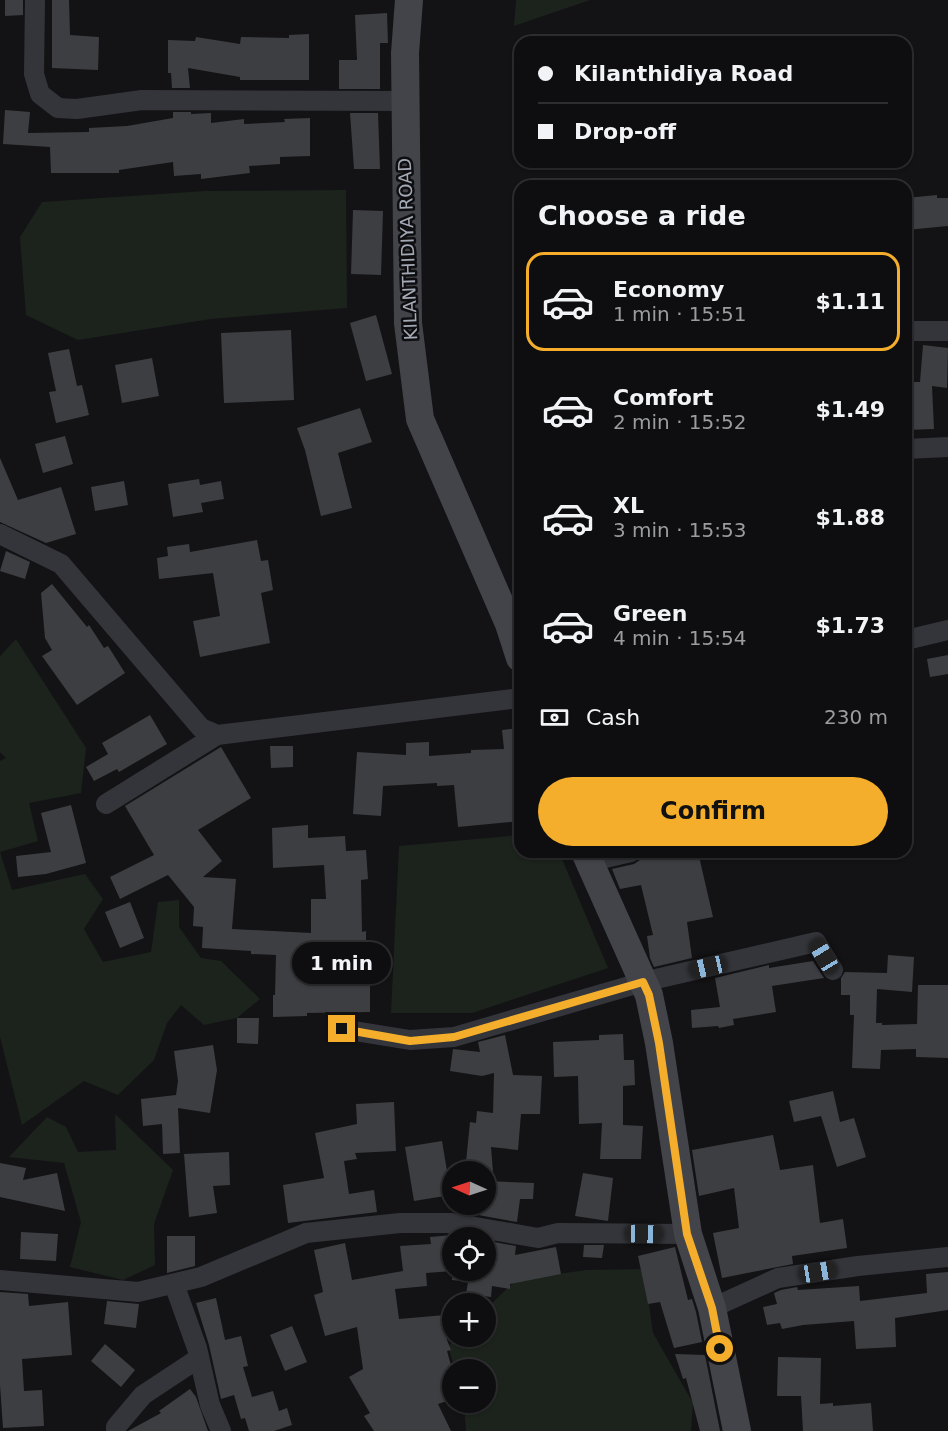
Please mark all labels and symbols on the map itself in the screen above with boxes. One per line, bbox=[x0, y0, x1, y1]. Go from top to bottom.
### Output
street label: KILANTHIDIYA ROAD bbox=[394, 157, 421, 341]
car bbox=[807, 936, 841, 976]
callout: 1 min bbox=[292, 942, 392, 984]
car bbox=[688, 954, 728, 980]
route end bbox=[328, 1015, 355, 1042]
north arrow bbox=[442, 1161, 496, 1215]
car bbox=[626, 1225, 662, 1243]
car bbox=[799, 1260, 837, 1284]
route start bbox=[706, 1335, 733, 1362]

